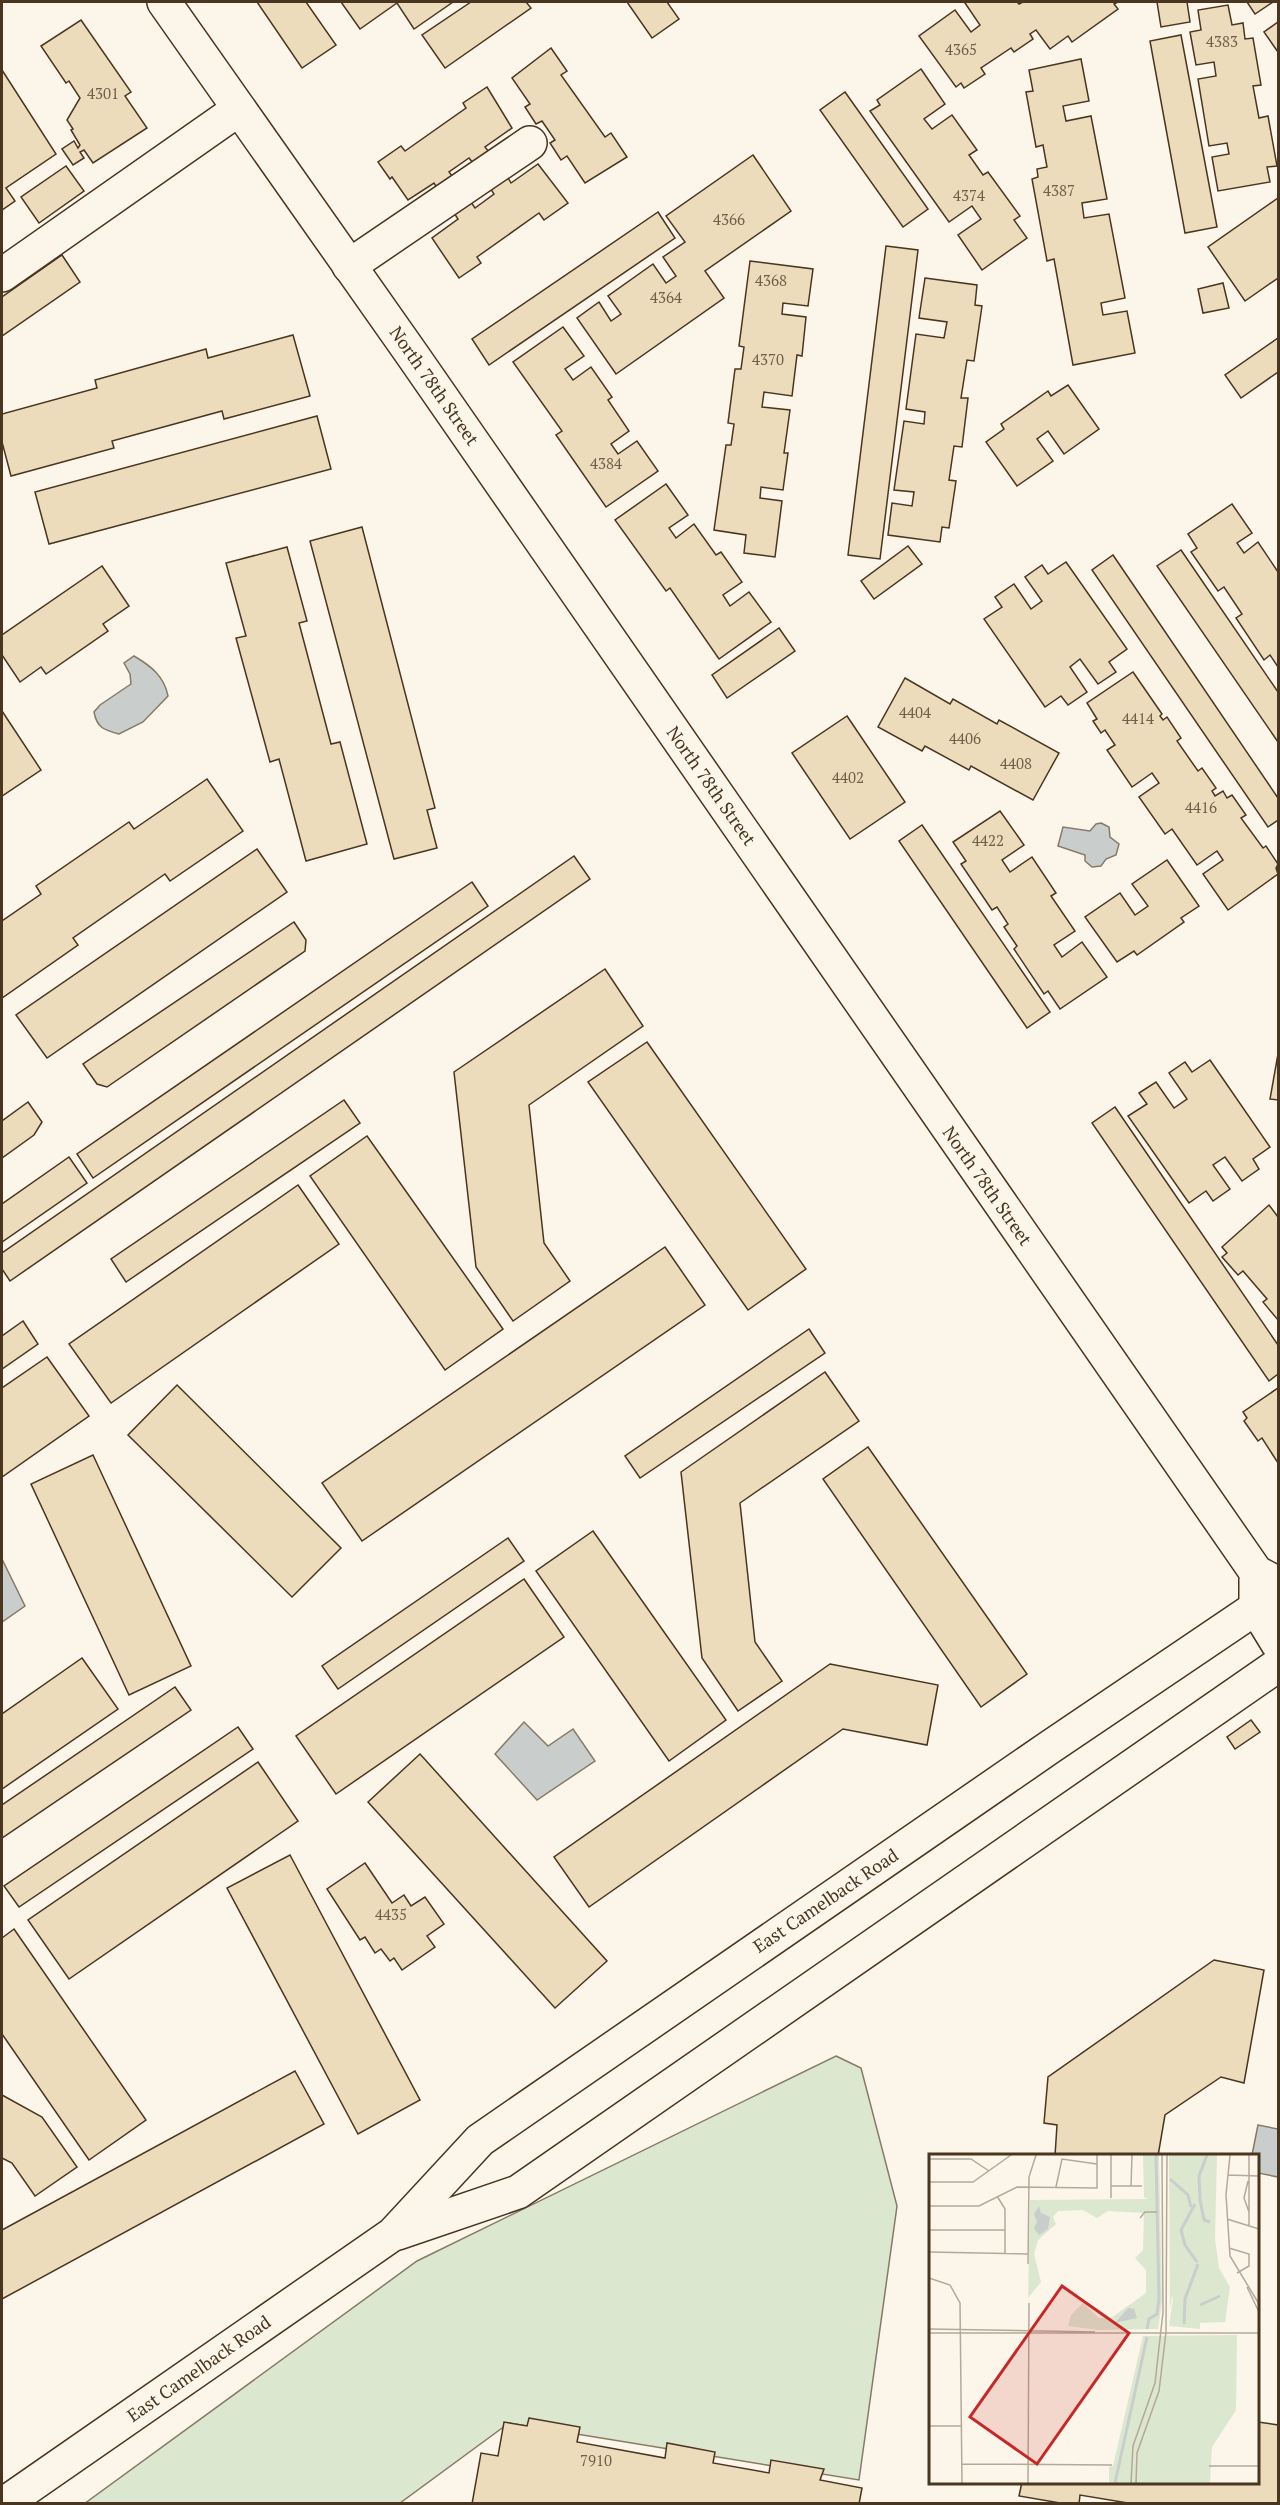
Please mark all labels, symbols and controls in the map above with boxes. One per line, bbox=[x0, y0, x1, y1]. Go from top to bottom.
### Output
house number: 4383 bbox=[1206, 31, 1238, 51]
house number: 4365 bbox=[945, 39, 977, 59]
house number: 4301 bbox=[87, 83, 119, 103]
house number: 4387 bbox=[1043, 180, 1075, 200]
house number: 4374 bbox=[953, 185, 985, 205]
house number: 4366 bbox=[713, 209, 745, 229]
house number: 4368 bbox=[755, 270, 787, 290]
house number: 4364 bbox=[650, 287, 682, 307]
street label: North 78th Street bbox=[385, 321, 485, 450]
house number: 4370 bbox=[752, 349, 784, 369]
house number: 4384 bbox=[590, 453, 622, 473]
house number: 4404 bbox=[899, 702, 931, 722]
house number: 4414 bbox=[1122, 708, 1154, 728]
street label: North 78th Street bbox=[662, 721, 762, 850]
house number: 4406 bbox=[949, 728, 981, 748]
house number: 4408 bbox=[1000, 753, 1032, 773]
house number: 4402 bbox=[832, 767, 864, 787]
house number: 4416 bbox=[1185, 797, 1217, 817]
house number: 4422 bbox=[972, 830, 1004, 850]
street label: North 78th Street bbox=[938, 1121, 1038, 1250]
street label: East Camelback Road bbox=[748, 1843, 903, 1958]
house number: 4435 bbox=[375, 1904, 407, 1924]
inset map bbox=[929, 2154, 1259, 2484]
street label: East Camelback Road bbox=[122, 2310, 275, 2427]
house number: 7910 bbox=[580, 2450, 612, 2470]

